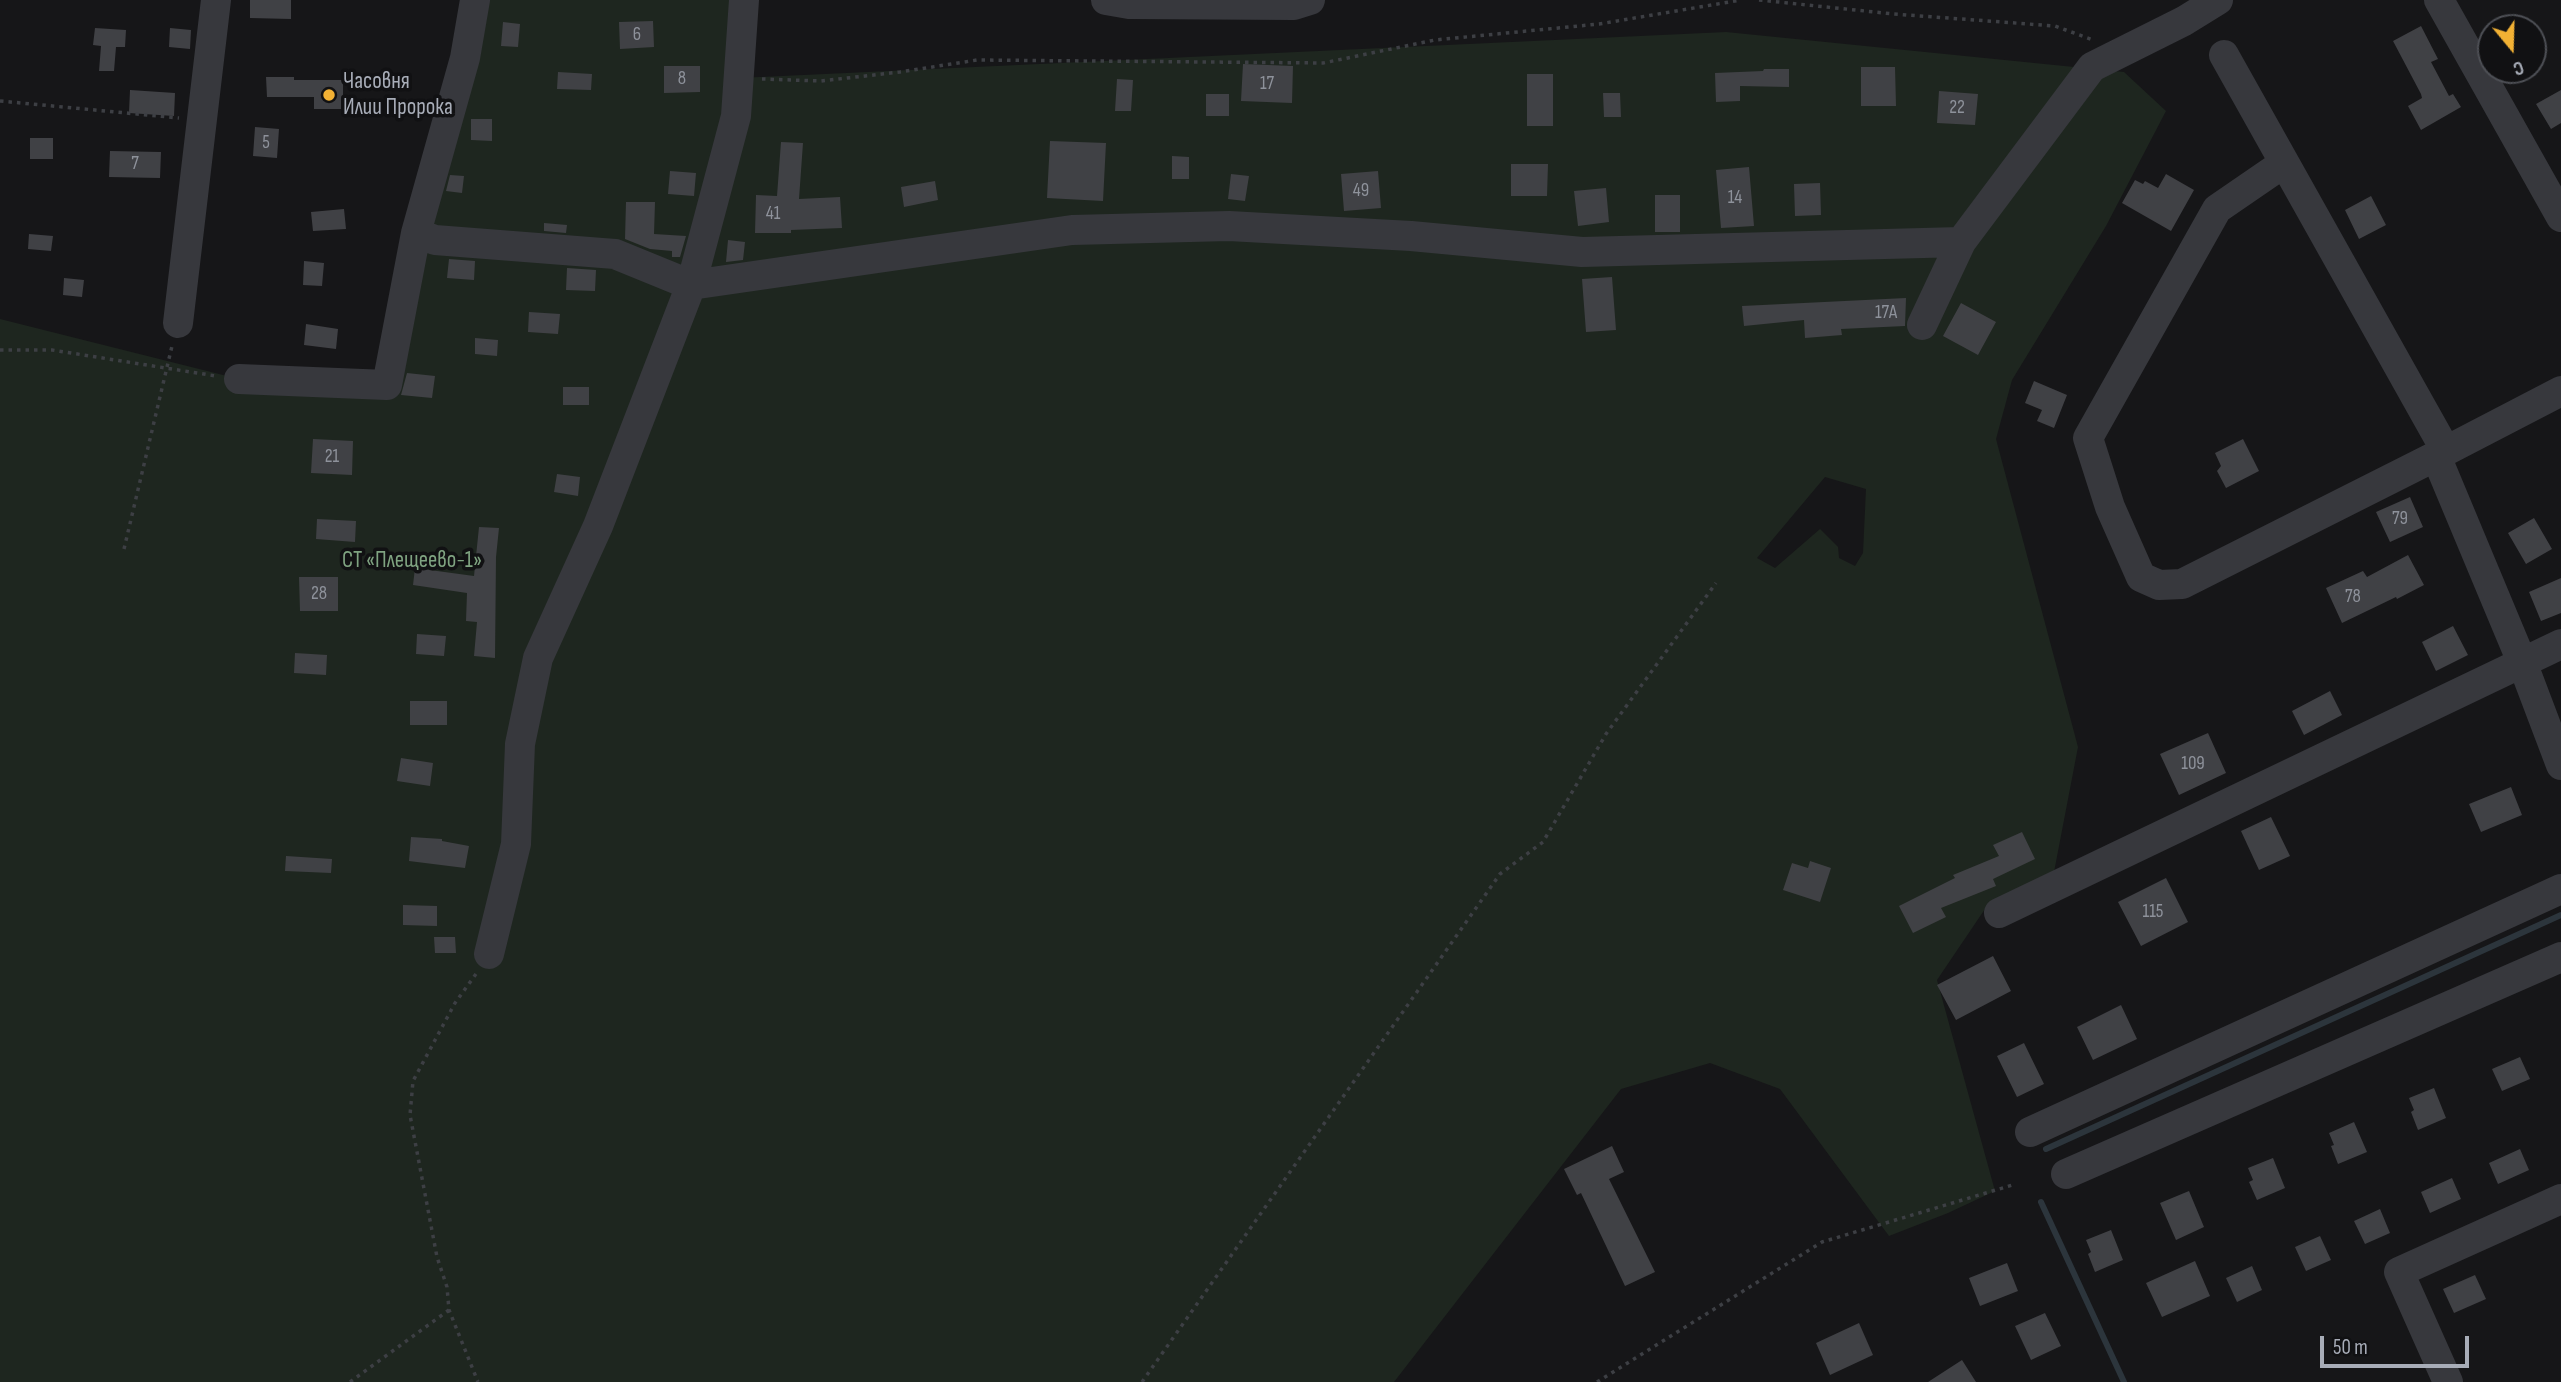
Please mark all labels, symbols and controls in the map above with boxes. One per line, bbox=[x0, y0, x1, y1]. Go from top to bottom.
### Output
north arrow bbox=[2477, 14, 2547, 84]
house number: 6 bbox=[633, 24, 641, 46]
text: С bbox=[2510, 55, 2527, 80]
place label: Часовня Илии Пророка bbox=[343, 68, 453, 122]
house number: 8 bbox=[678, 68, 686, 90]
house number: 17 bbox=[1260, 73, 1274, 95]
marker: Часовня Илии Пророка bbox=[321, 87, 337, 103]
house number: 22 bbox=[1949, 97, 1965, 119]
house number: 5 bbox=[262, 132, 270, 154]
house number: 7 bbox=[131, 153, 139, 175]
house number: 49 bbox=[1353, 180, 1369, 202]
house number: 14 bbox=[1728, 187, 1742, 209]
house number: 41 bbox=[766, 203, 780, 225]
house number: 17А bbox=[1875, 302, 1897, 324]
house number: 21 bbox=[325, 446, 339, 468]
house number: 79 bbox=[2392, 508, 2408, 530]
park label: СТ «Плещеево-1» bbox=[342, 547, 482, 575]
house number: 28 bbox=[311, 583, 327, 605]
house number: 78 bbox=[2345, 586, 2361, 608]
house number: 109 bbox=[2181, 753, 2205, 775]
house number: 115 bbox=[2143, 901, 2163, 923]
scale bar bbox=[2323, 1322, 2472, 1366]
text: 50 m bbox=[2333, 1335, 2368, 1360]

